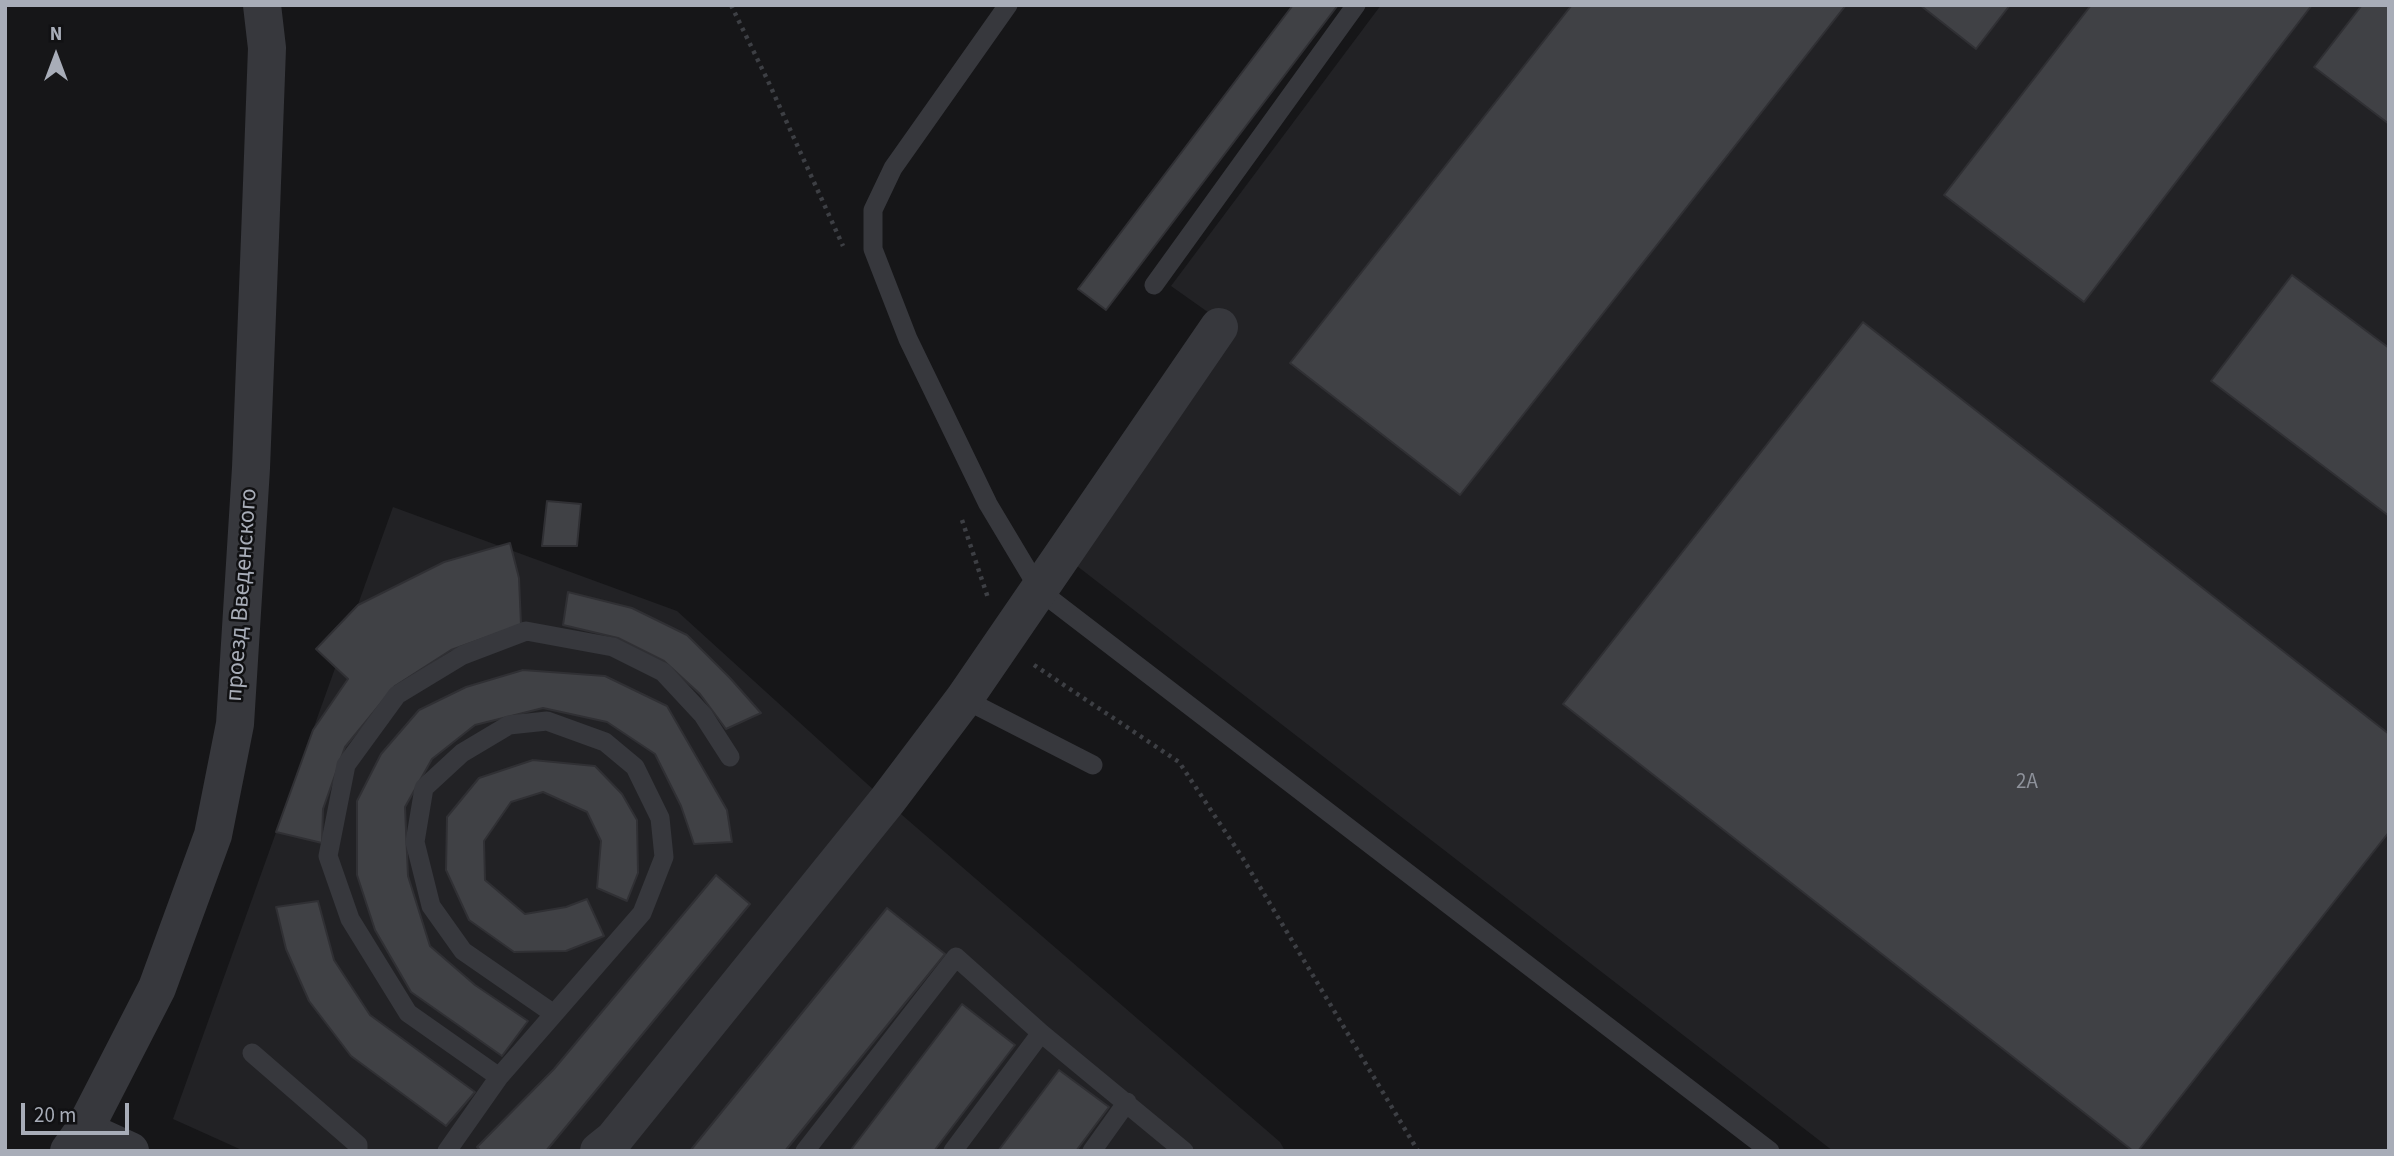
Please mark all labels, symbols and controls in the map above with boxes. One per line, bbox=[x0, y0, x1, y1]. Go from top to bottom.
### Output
north arrow bbox=[21, 21, 91, 91]
text: N bbox=[50, 21, 62, 48]
street label: проезд Введенского bbox=[221, 487, 265, 703]
house number: 2А bbox=[2016, 770, 2038, 796]
scale bar bbox=[24, 1090, 133, 1134]
text: 20 m bbox=[34, 1100, 76, 1130]

